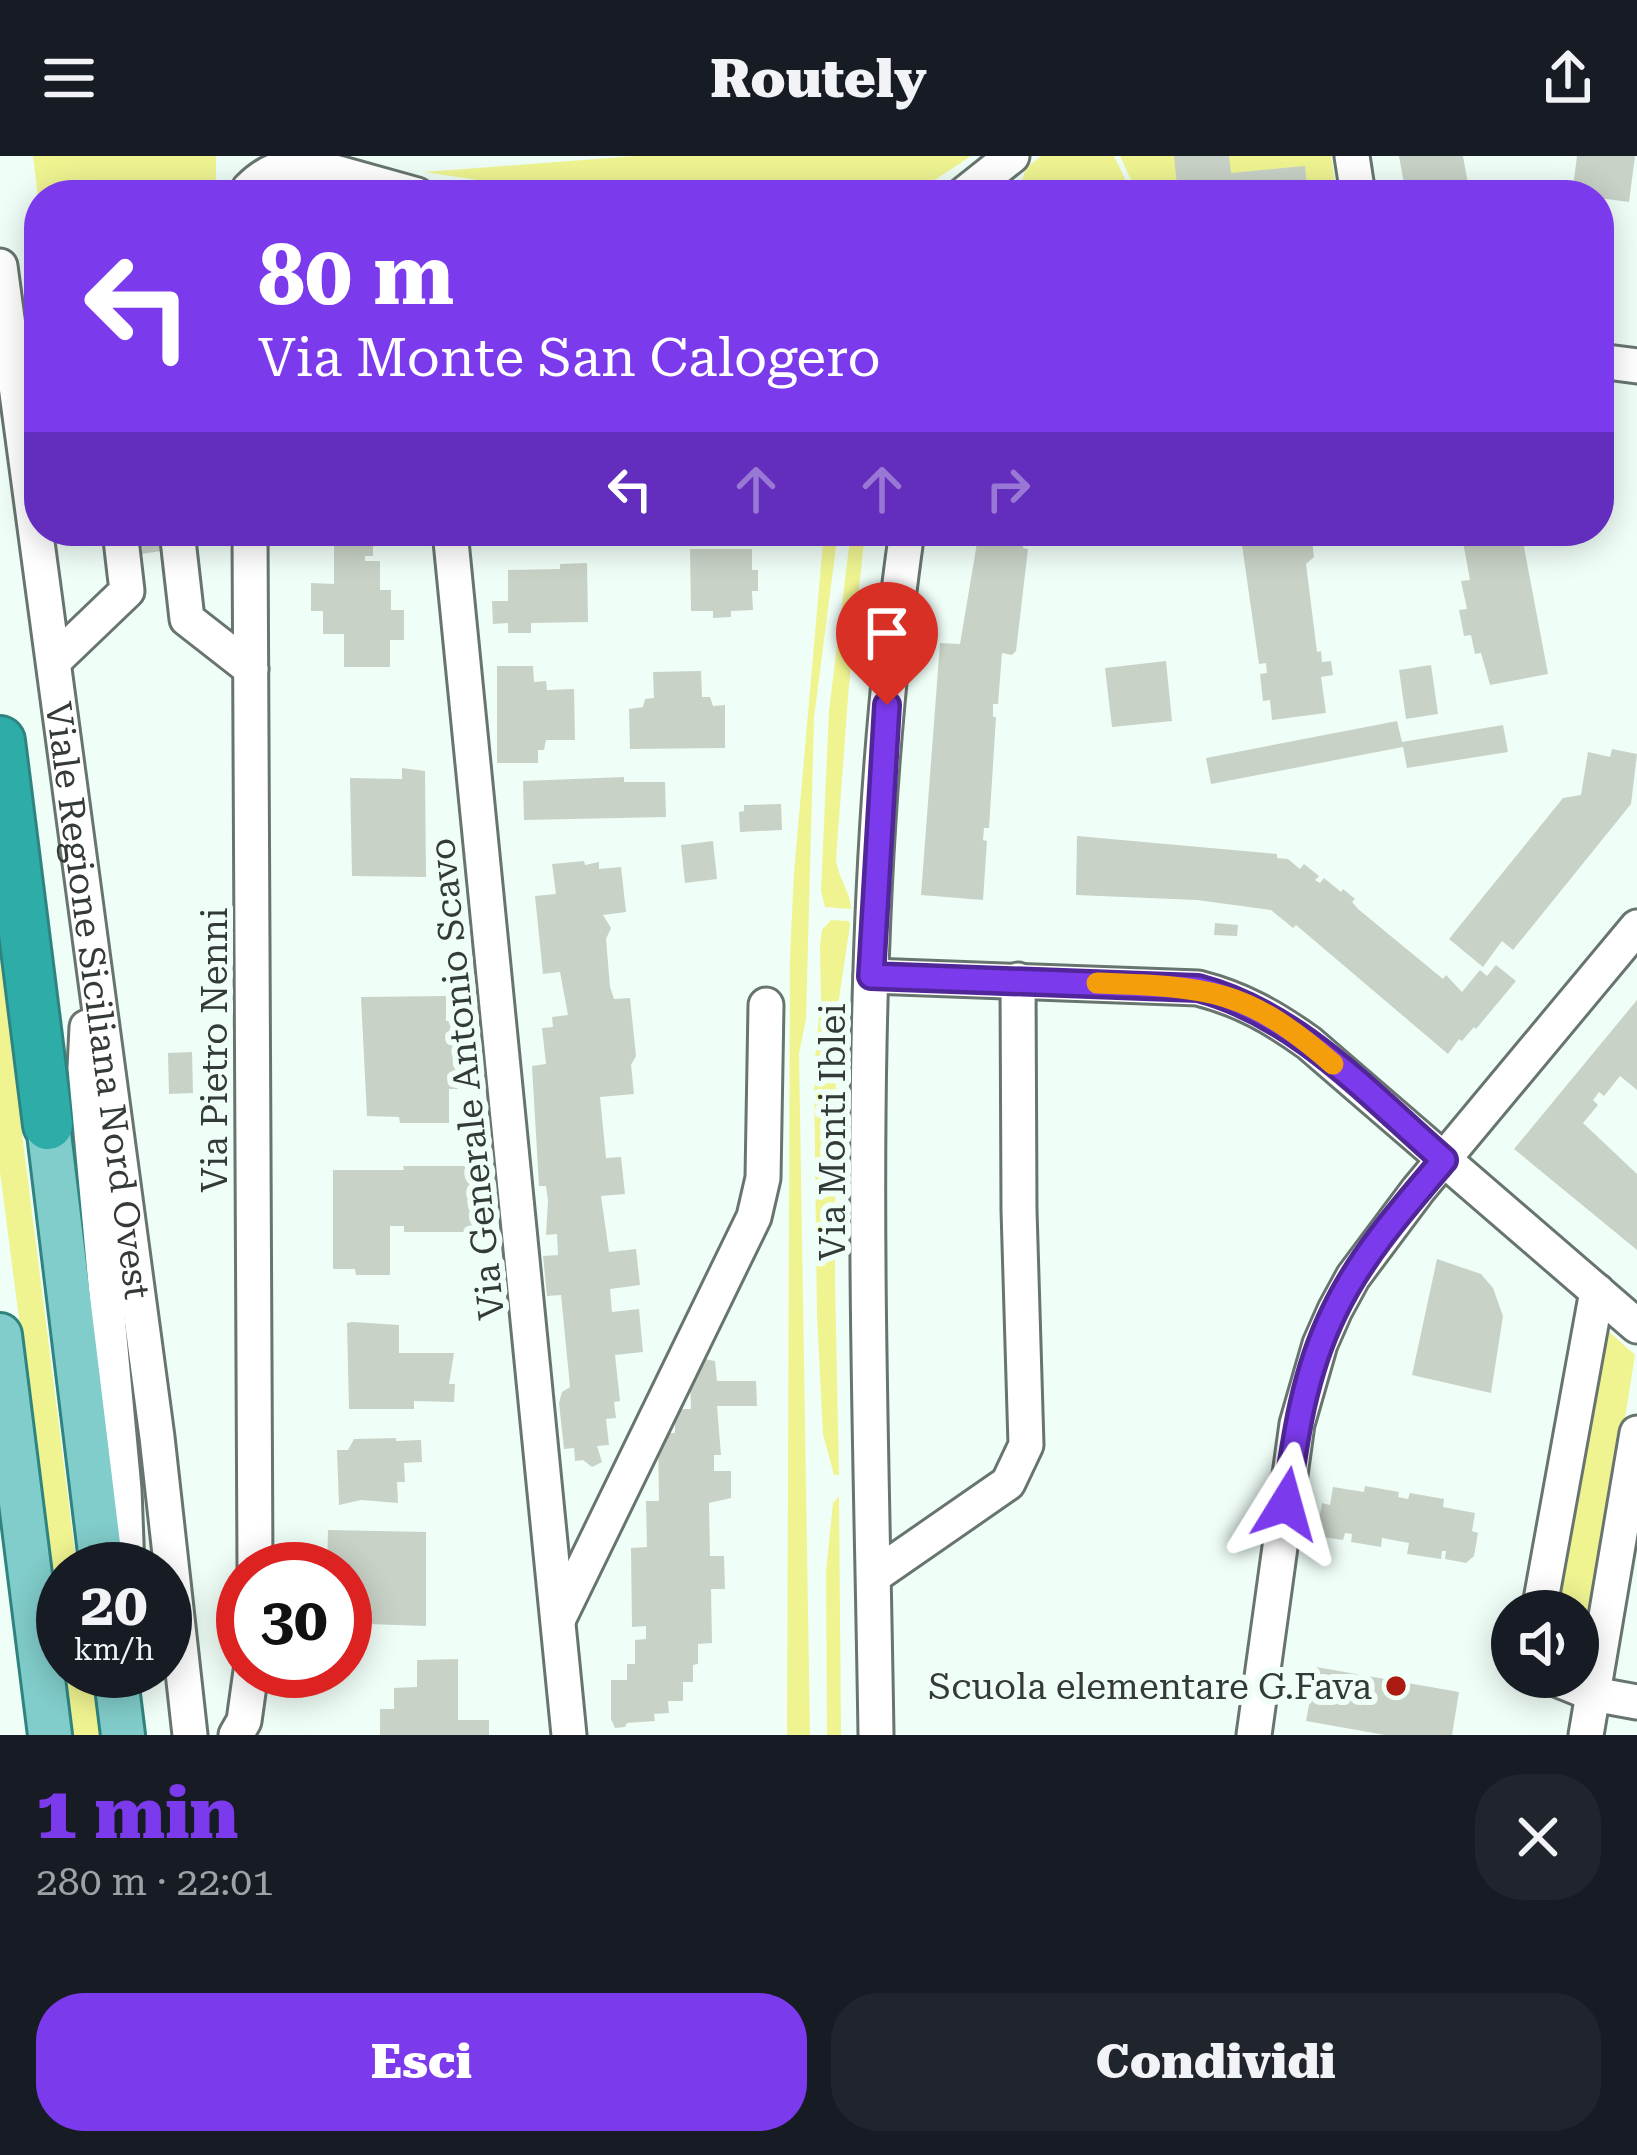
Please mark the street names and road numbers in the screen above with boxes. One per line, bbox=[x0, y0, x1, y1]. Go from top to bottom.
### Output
street label: Viale Regione Siciliana Nord Ovest bbox=[37, 699, 158, 1302]
street label: Via Generale Antonio Scavo bbox=[421, 836, 513, 1322]
street label: Via Pietro Nenni bbox=[194, 908, 236, 1192]
street label: Via Monti Iblei bbox=[812, 1003, 854, 1261]

